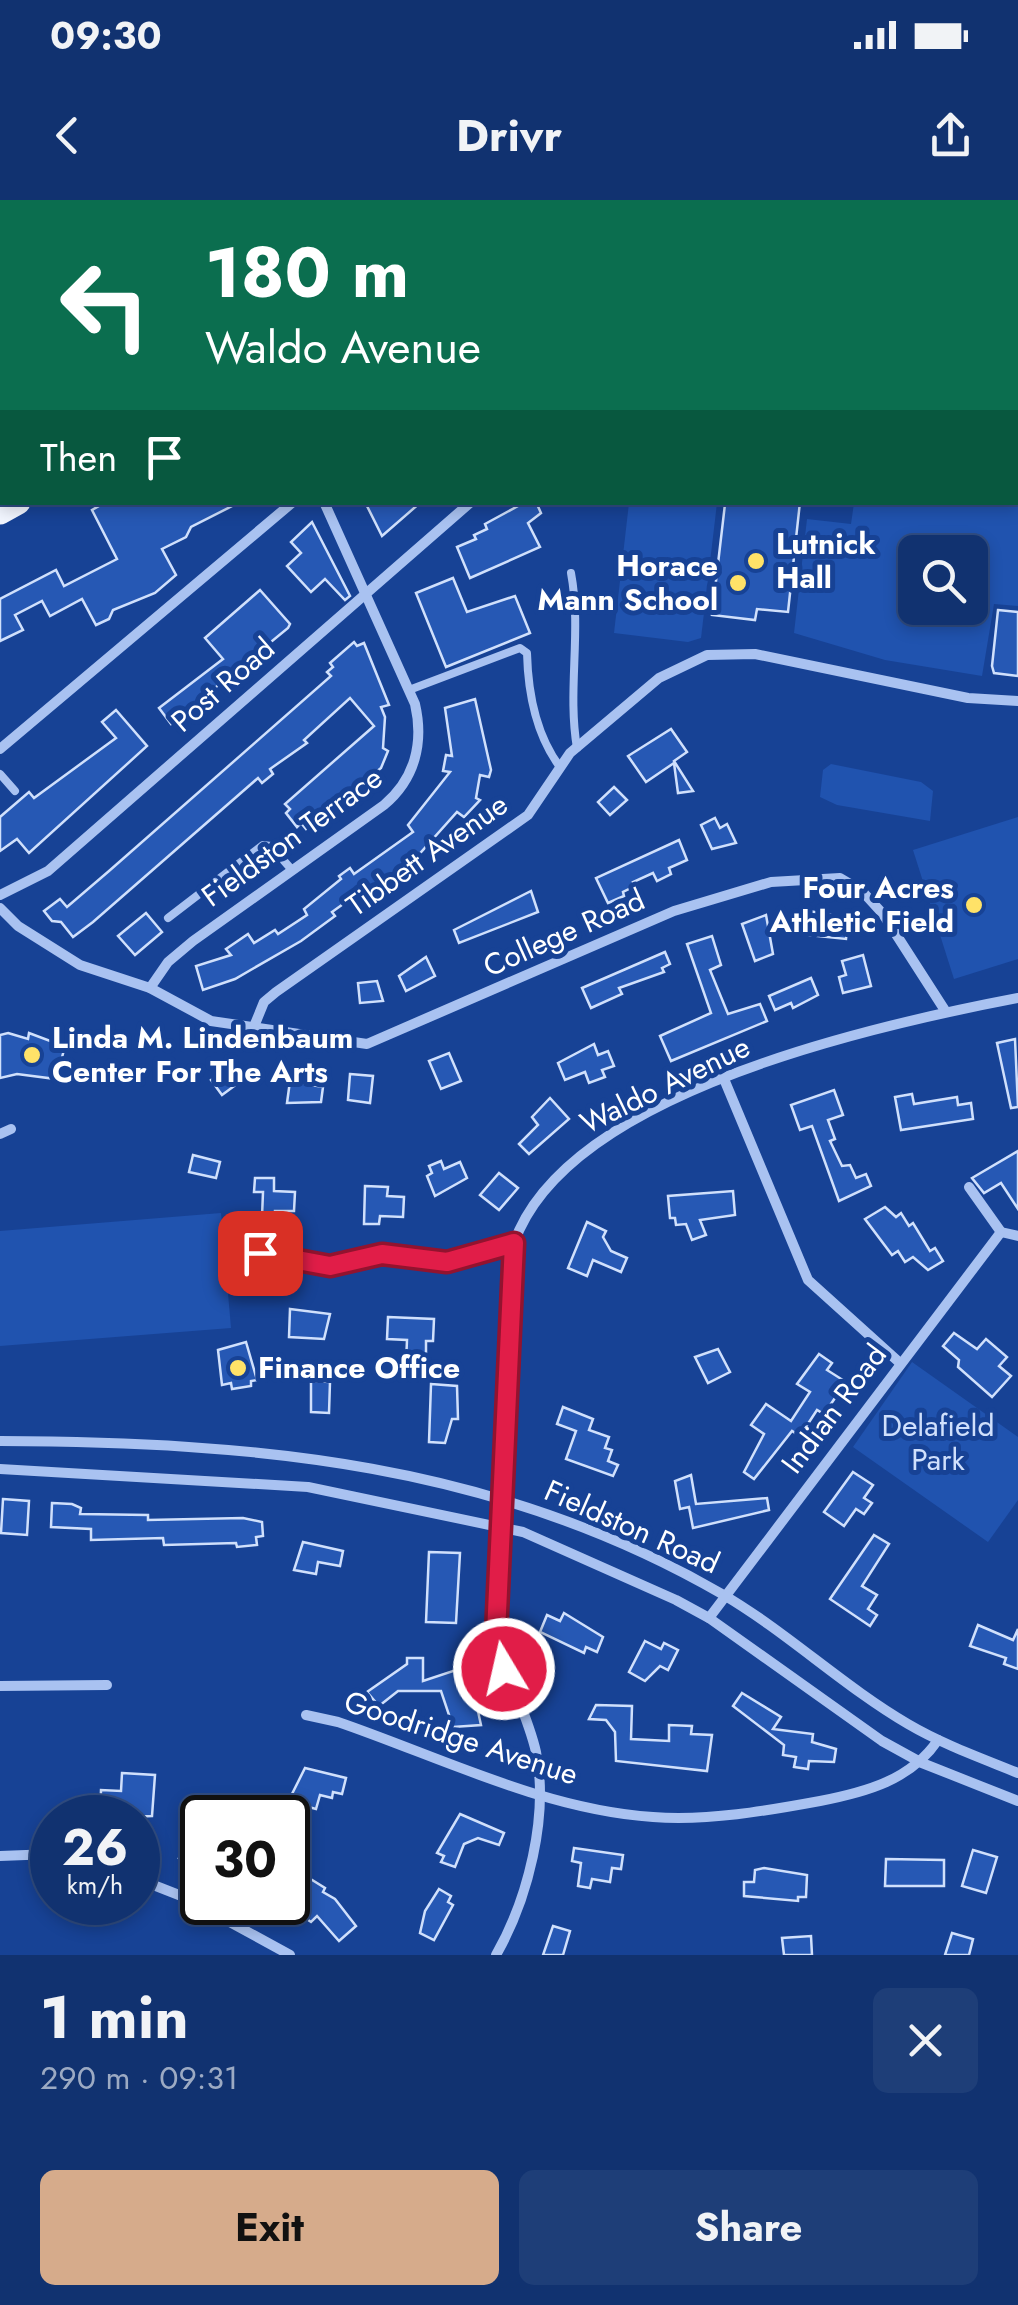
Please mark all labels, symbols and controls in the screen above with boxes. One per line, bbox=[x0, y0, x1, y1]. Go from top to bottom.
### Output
text: 09:30 bbox=[50, 8, 162, 63]
text: Drivr bbox=[456, 103, 562, 168]
icon: back bbox=[40, 108, 95, 163]
icon: share bbox=[923, 108, 978, 163]
text: 180 m bbox=[205, 222, 409, 323]
icon: left bbox=[40, 240, 170, 370]
text: Waldo Avenue bbox=[205, 315, 481, 380]
text: Then bbox=[40, 430, 117, 485]
icon: arrive bbox=[137, 430, 192, 485]
place label: Lutnick Hall bbox=[776, 522, 876, 599]
map controls bbox=[898, 535, 988, 625]
button: search bbox=[898, 535, 988, 625]
place label: Horace Mann School bbox=[537, 544, 718, 621]
marker: Lutnick Hall bbox=[745, 550, 767, 572]
marker: Horace Mann School bbox=[727, 572, 749, 594]
street label: Post Road bbox=[161, 627, 284, 742]
street label: Fieldston Terrace bbox=[193, 756, 391, 917]
street label: Tibbett Avenue bbox=[337, 783, 516, 926]
place label: Four Acres Athletic Field bbox=[769, 866, 954, 943]
street label: College Road bbox=[476, 878, 651, 987]
marker: Four Acres Athletic Field bbox=[963, 894, 985, 916]
place label: Linda M. Lindenbaum Center For The Arts bbox=[52, 1016, 353, 1093]
street label: Waldo Avenue bbox=[573, 1025, 757, 1144]
marker: Linda M. Lindenbaum Center For The Arts bbox=[21, 1044, 43, 1066]
pin bbox=[218, 1211, 303, 1296]
icon: arrive bbox=[233, 1226, 288, 1281]
street label: Indian Road bbox=[771, 1335, 896, 1482]
place label: Finance Office bbox=[258, 1346, 460, 1389]
marker: Finance Office bbox=[227, 1357, 249, 1379]
park label: Delafield Park bbox=[881, 1404, 995, 1481]
street label: Fieldston Road bbox=[538, 1469, 727, 1584]
position arrow bbox=[452, 1617, 556, 1721]
street label: Goodridge Avenue bbox=[339, 1679, 584, 1796]
speed limit sign: 30 bbox=[180, 1795, 310, 1925]
text: 26 bbox=[62, 1811, 128, 1884]
text: km/h bbox=[67, 1867, 123, 1903]
text: 1 min bbox=[40, 1974, 189, 2061]
button: close bbox=[873, 1988, 978, 2093]
text: 290 m · 09:31 bbox=[40, 2055, 238, 2101]
button: Exit bbox=[40, 2170, 499, 2285]
button: Share bbox=[519, 2170, 978, 2285]

